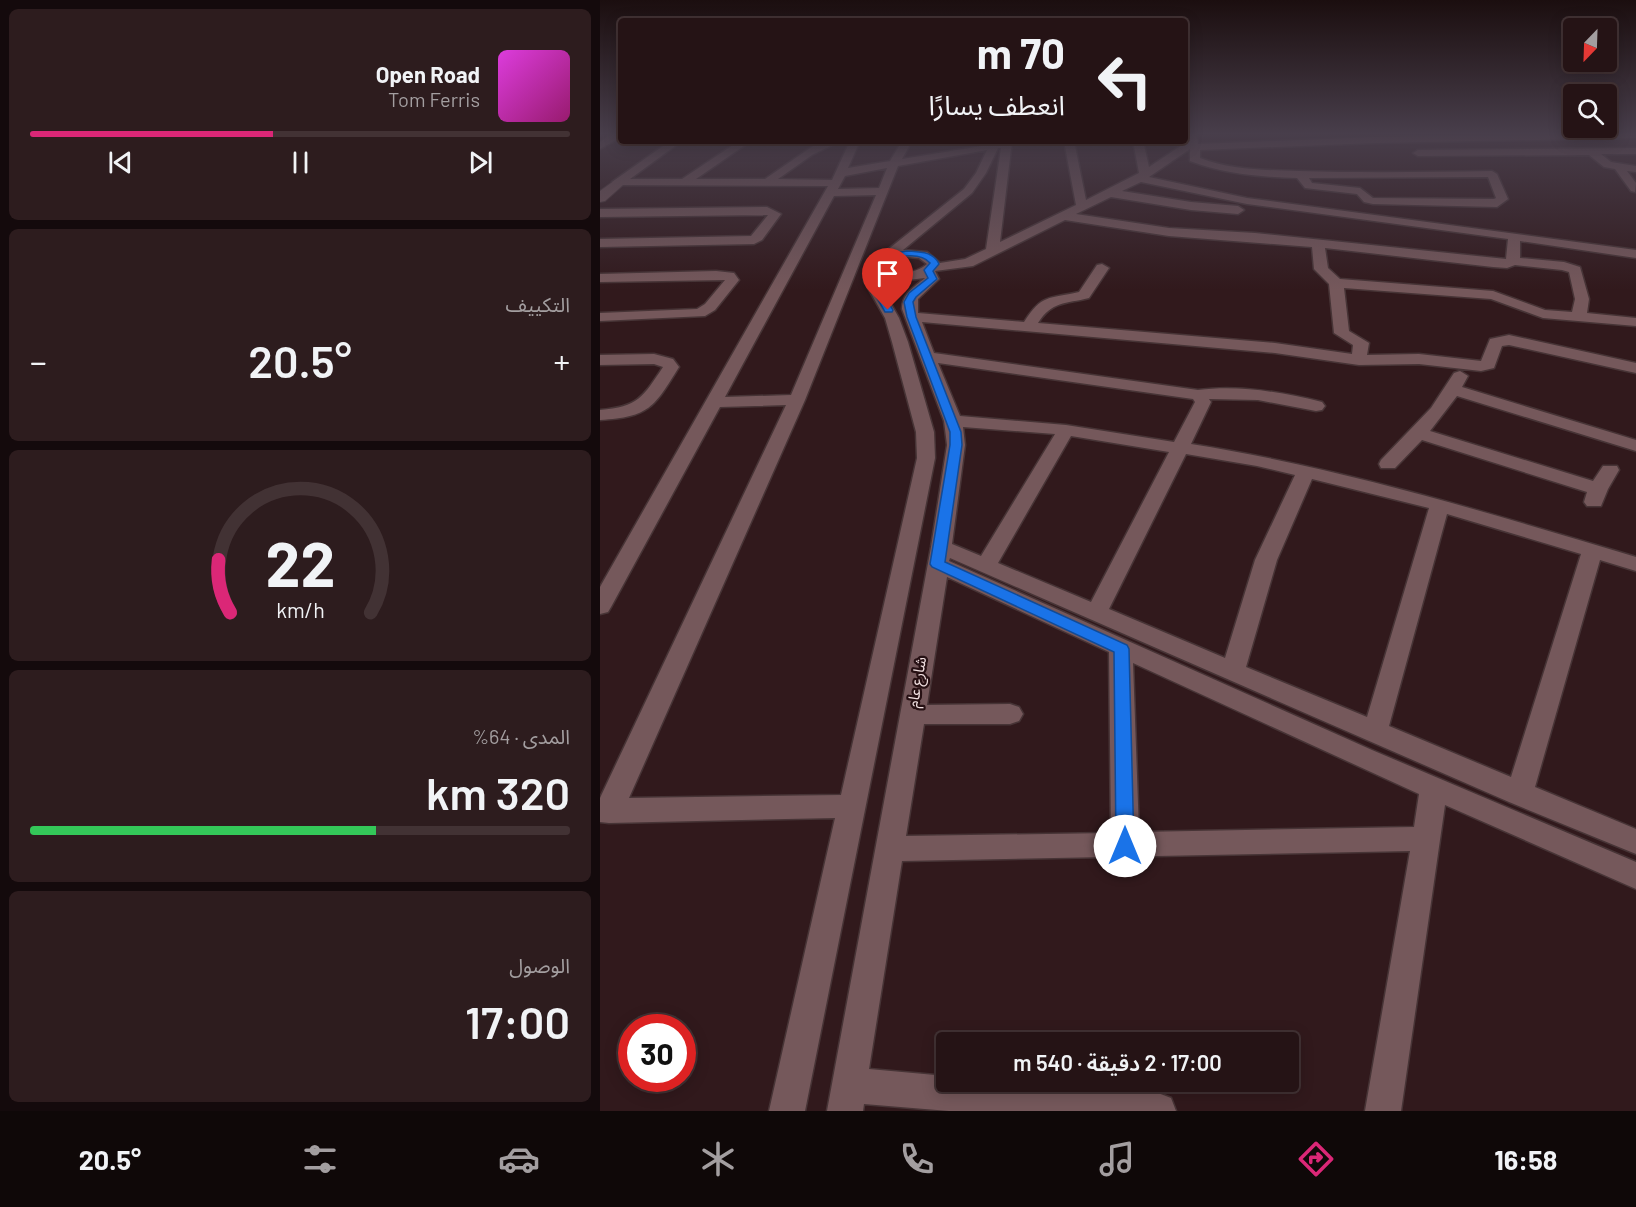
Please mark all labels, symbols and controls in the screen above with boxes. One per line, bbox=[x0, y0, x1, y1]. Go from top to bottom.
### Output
north arrow bbox=[1563, 18, 1617, 72]
map controls bbox=[1563, 18, 1617, 138]
text: 70 m bbox=[977, 27, 1065, 77]
icon: left bbox=[1086, 42, 1164, 120]
text: Open Road bbox=[376, 61, 480, 87]
button: search bbox=[1563, 84, 1617, 138]
text: Tom Ferris bbox=[388, 87, 480, 111]
text: انعطف يسارًا bbox=[928, 88, 1065, 120]
icon: previous bbox=[104, 146, 137, 179]
icon: pause bbox=[284, 146, 317, 179]
icon: next bbox=[464, 146, 497, 179]
pin bbox=[862, 248, 913, 310]
icon: arrive bbox=[871, 257, 904, 290]
text: التكييف bbox=[506, 292, 570, 316]
text: 20.5° bbox=[248, 333, 352, 387]
text: − bbox=[30, 341, 47, 381]
text: + bbox=[553, 341, 570, 381]
text: 22 bbox=[265, 525, 335, 599]
text: km/h bbox=[276, 597, 324, 622]
street label: شارع عام bbox=[903, 655, 933, 709]
text: المدى · 64% bbox=[472, 724, 570, 748]
text: 320 km bbox=[426, 765, 570, 819]
position arrow bbox=[1093, 814, 1157, 878]
text: الوصول bbox=[509, 953, 570, 977]
text: 17:00 bbox=[465, 994, 570, 1048]
speed limit sign: 30 bbox=[618, 1014, 696, 1092]
text: 17:00 · 2 دقيقة · 540 m bbox=[1013, 1049, 1222, 1075]
icon: filters bbox=[299, 1138, 341, 1180]
icon: car bbox=[498, 1138, 540, 1180]
icon: climate bbox=[697, 1138, 739, 1180]
icon: phone bbox=[896, 1138, 938, 1180]
icon: music bbox=[1096, 1138, 1138, 1180]
icon: directions bbox=[1295, 1138, 1337, 1180]
text: 20.5° bbox=[79, 1143, 141, 1175]
text: 16:58 bbox=[1494, 1143, 1557, 1175]

